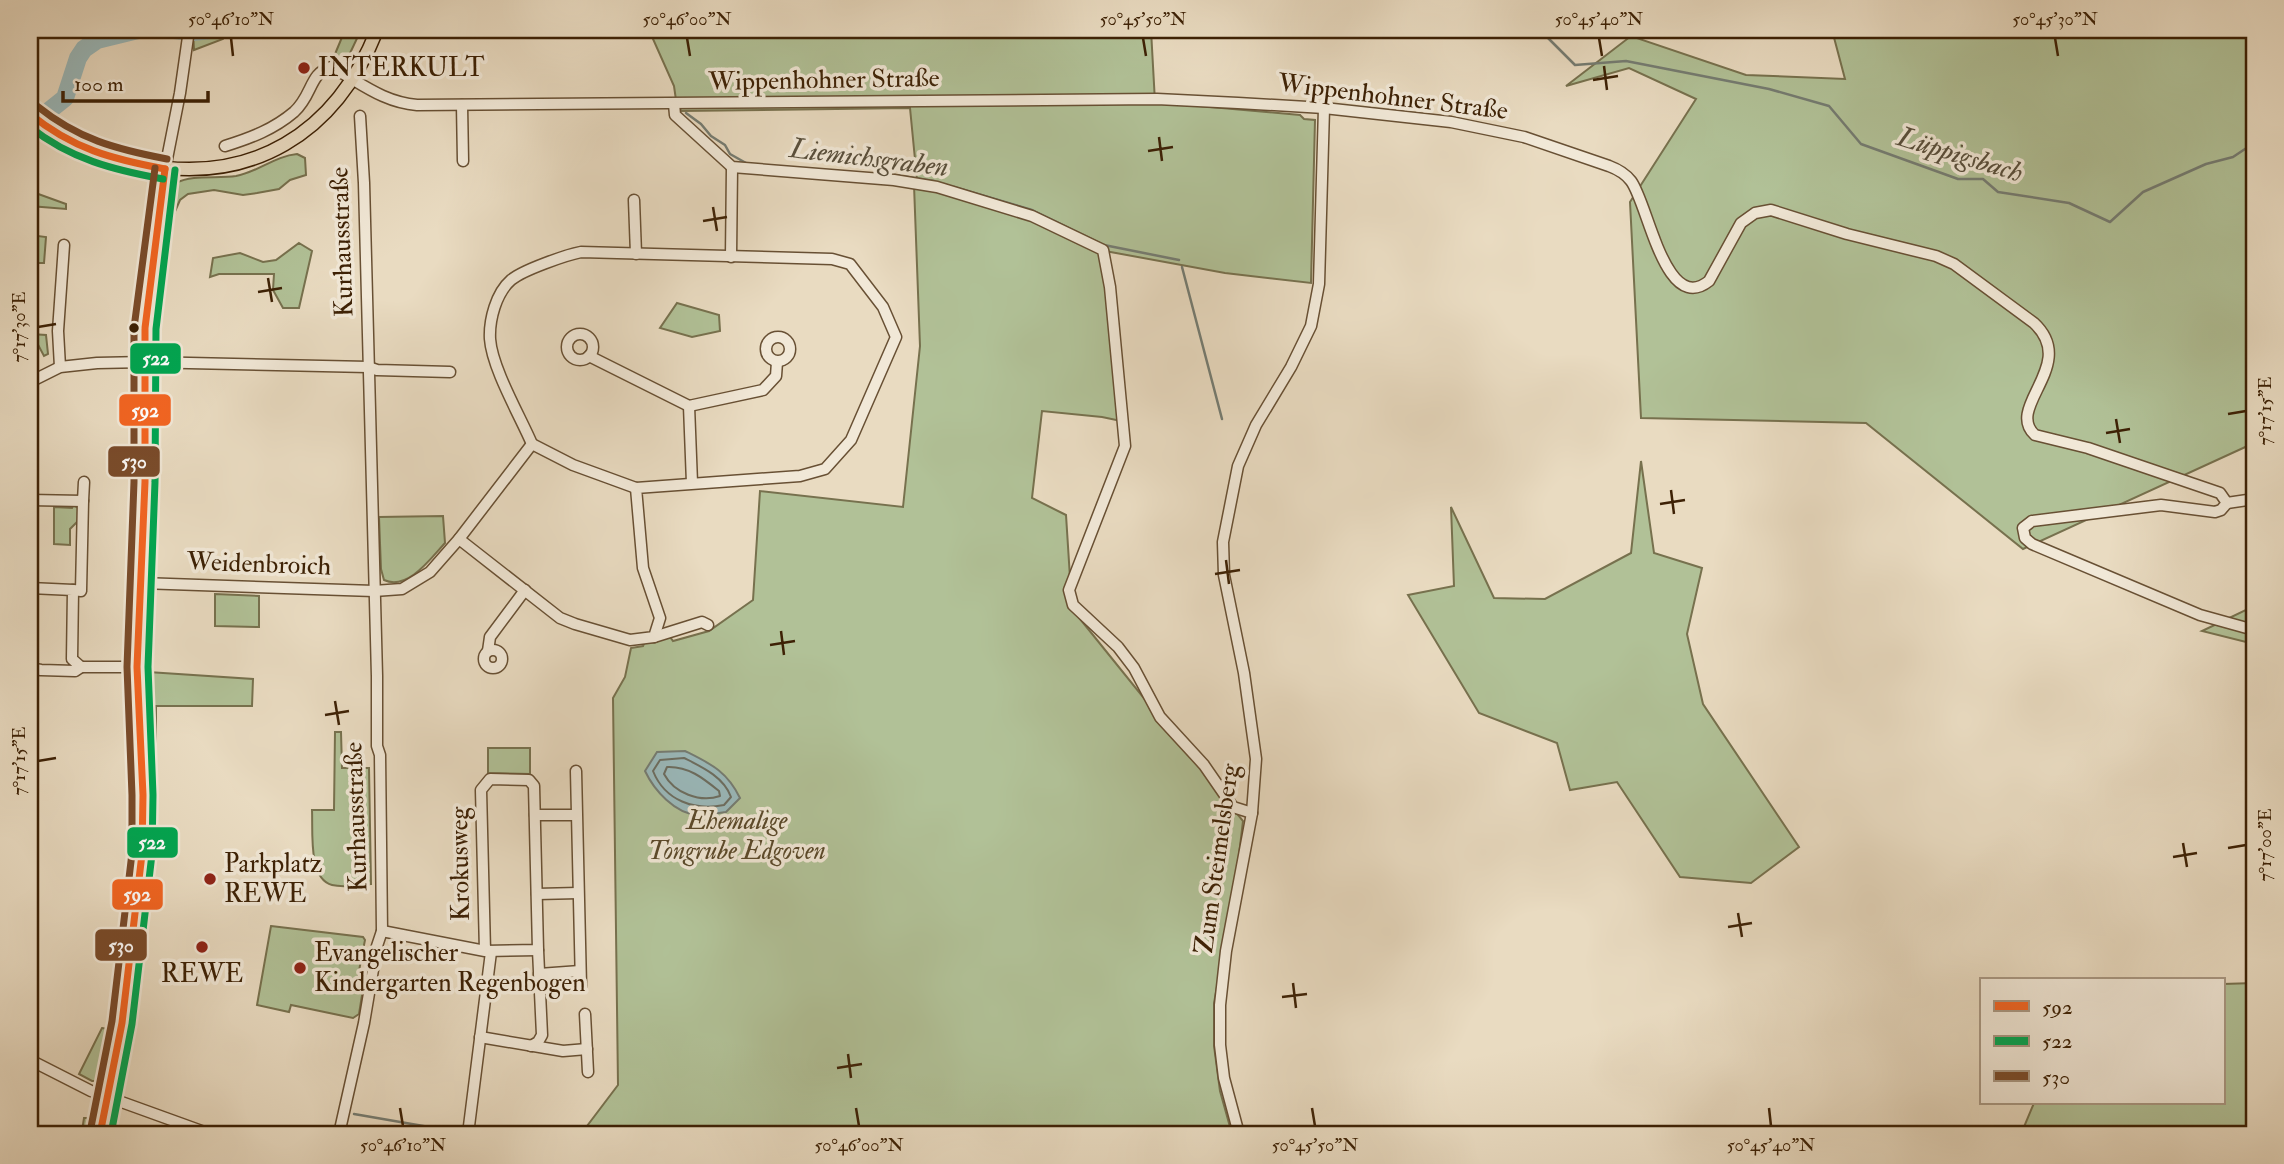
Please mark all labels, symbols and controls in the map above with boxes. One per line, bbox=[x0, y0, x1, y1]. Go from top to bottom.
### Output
text: 50°46'10"N bbox=[188, 8, 274, 31]
text: 50°46'00"N bbox=[642, 8, 732, 31]
text: 50°45'50"N bbox=[1100, 8, 1186, 31]
text: 50°45'40"N bbox=[1555, 8, 1643, 31]
text: 50°45'30"N bbox=[2012, 8, 2098, 31]
place label: INTERKULT bbox=[318, 52, 485, 84]
scale bar bbox=[63, 60, 208, 104]
marker: INTERKULT bbox=[296, 60, 312, 76]
street label: Wippenhohner Straße bbox=[707, 62, 940, 99]
street label: Wippenhohner Straße bbox=[1275, 67, 1510, 128]
text: 100 m bbox=[74, 71, 124, 98]
water label: Lüppigsbach bbox=[1892, 119, 2027, 191]
water label: Liemichsgraben bbox=[787, 131, 950, 185]
street label: Kurhausstraße bbox=[323, 166, 361, 318]
text: 7°17'30"E bbox=[8, 292, 31, 362]
unlabelled marker bbox=[127, 321, 141, 335]
line badge: 522 bbox=[129, 342, 182, 375]
text: 522 bbox=[142, 347, 170, 371]
text: 7°17'15"E bbox=[2254, 376, 2277, 446]
line badge: 592 bbox=[118, 393, 172, 427]
text: 592 bbox=[131, 399, 159, 423]
line badge: 530 bbox=[107, 445, 161, 478]
text: 530 bbox=[121, 450, 147, 474]
street label: Weidenbroich bbox=[185, 545, 332, 583]
text: 7°17'15"E bbox=[8, 726, 31, 796]
street label: Kurhausstraße bbox=[337, 741, 375, 893]
street label: Zum Steimelsberg bbox=[1188, 761, 1246, 956]
street label: Krokusweg bbox=[443, 805, 477, 921]
park label: Ehemalige Tongrube Edgoven bbox=[648, 805, 826, 867]
text: 7°17'00"E bbox=[2254, 808, 2277, 882]
line badge: 522 bbox=[126, 826, 179, 859]
text: 522 bbox=[138, 831, 166, 855]
place label: Parkplatz REWE bbox=[224, 848, 323, 910]
marker: Parkplatz REWE bbox=[202, 871, 218, 887]
line badge: 592 bbox=[111, 878, 164, 911]
text: 592 bbox=[123, 883, 151, 907]
line badge: 530 bbox=[94, 928, 148, 962]
text: 530 bbox=[108, 934, 134, 958]
place label: Evangelischer Kindergarten Regenbogen bbox=[314, 937, 586, 999]
marker: REWE bbox=[194, 939, 210, 955]
place label: REWE bbox=[161, 958, 243, 990]
marker: Evangelischer Kindergarten Regenbogen bbox=[292, 960, 308, 976]
legend bbox=[1980, 978, 2224, 1104]
text: 592 bbox=[2042, 994, 2073, 1021]
text: 522 bbox=[2042, 1028, 2072, 1055]
text: 530 bbox=[2042, 1064, 2070, 1091]
text: 50°46'10"N bbox=[360, 1134, 446, 1157]
text: 50°46'00"N bbox=[814, 1134, 904, 1157]
text: 50°45'50"N bbox=[1272, 1134, 1358, 1157]
text: 50°45'40"N bbox=[1727, 1134, 1815, 1157]

